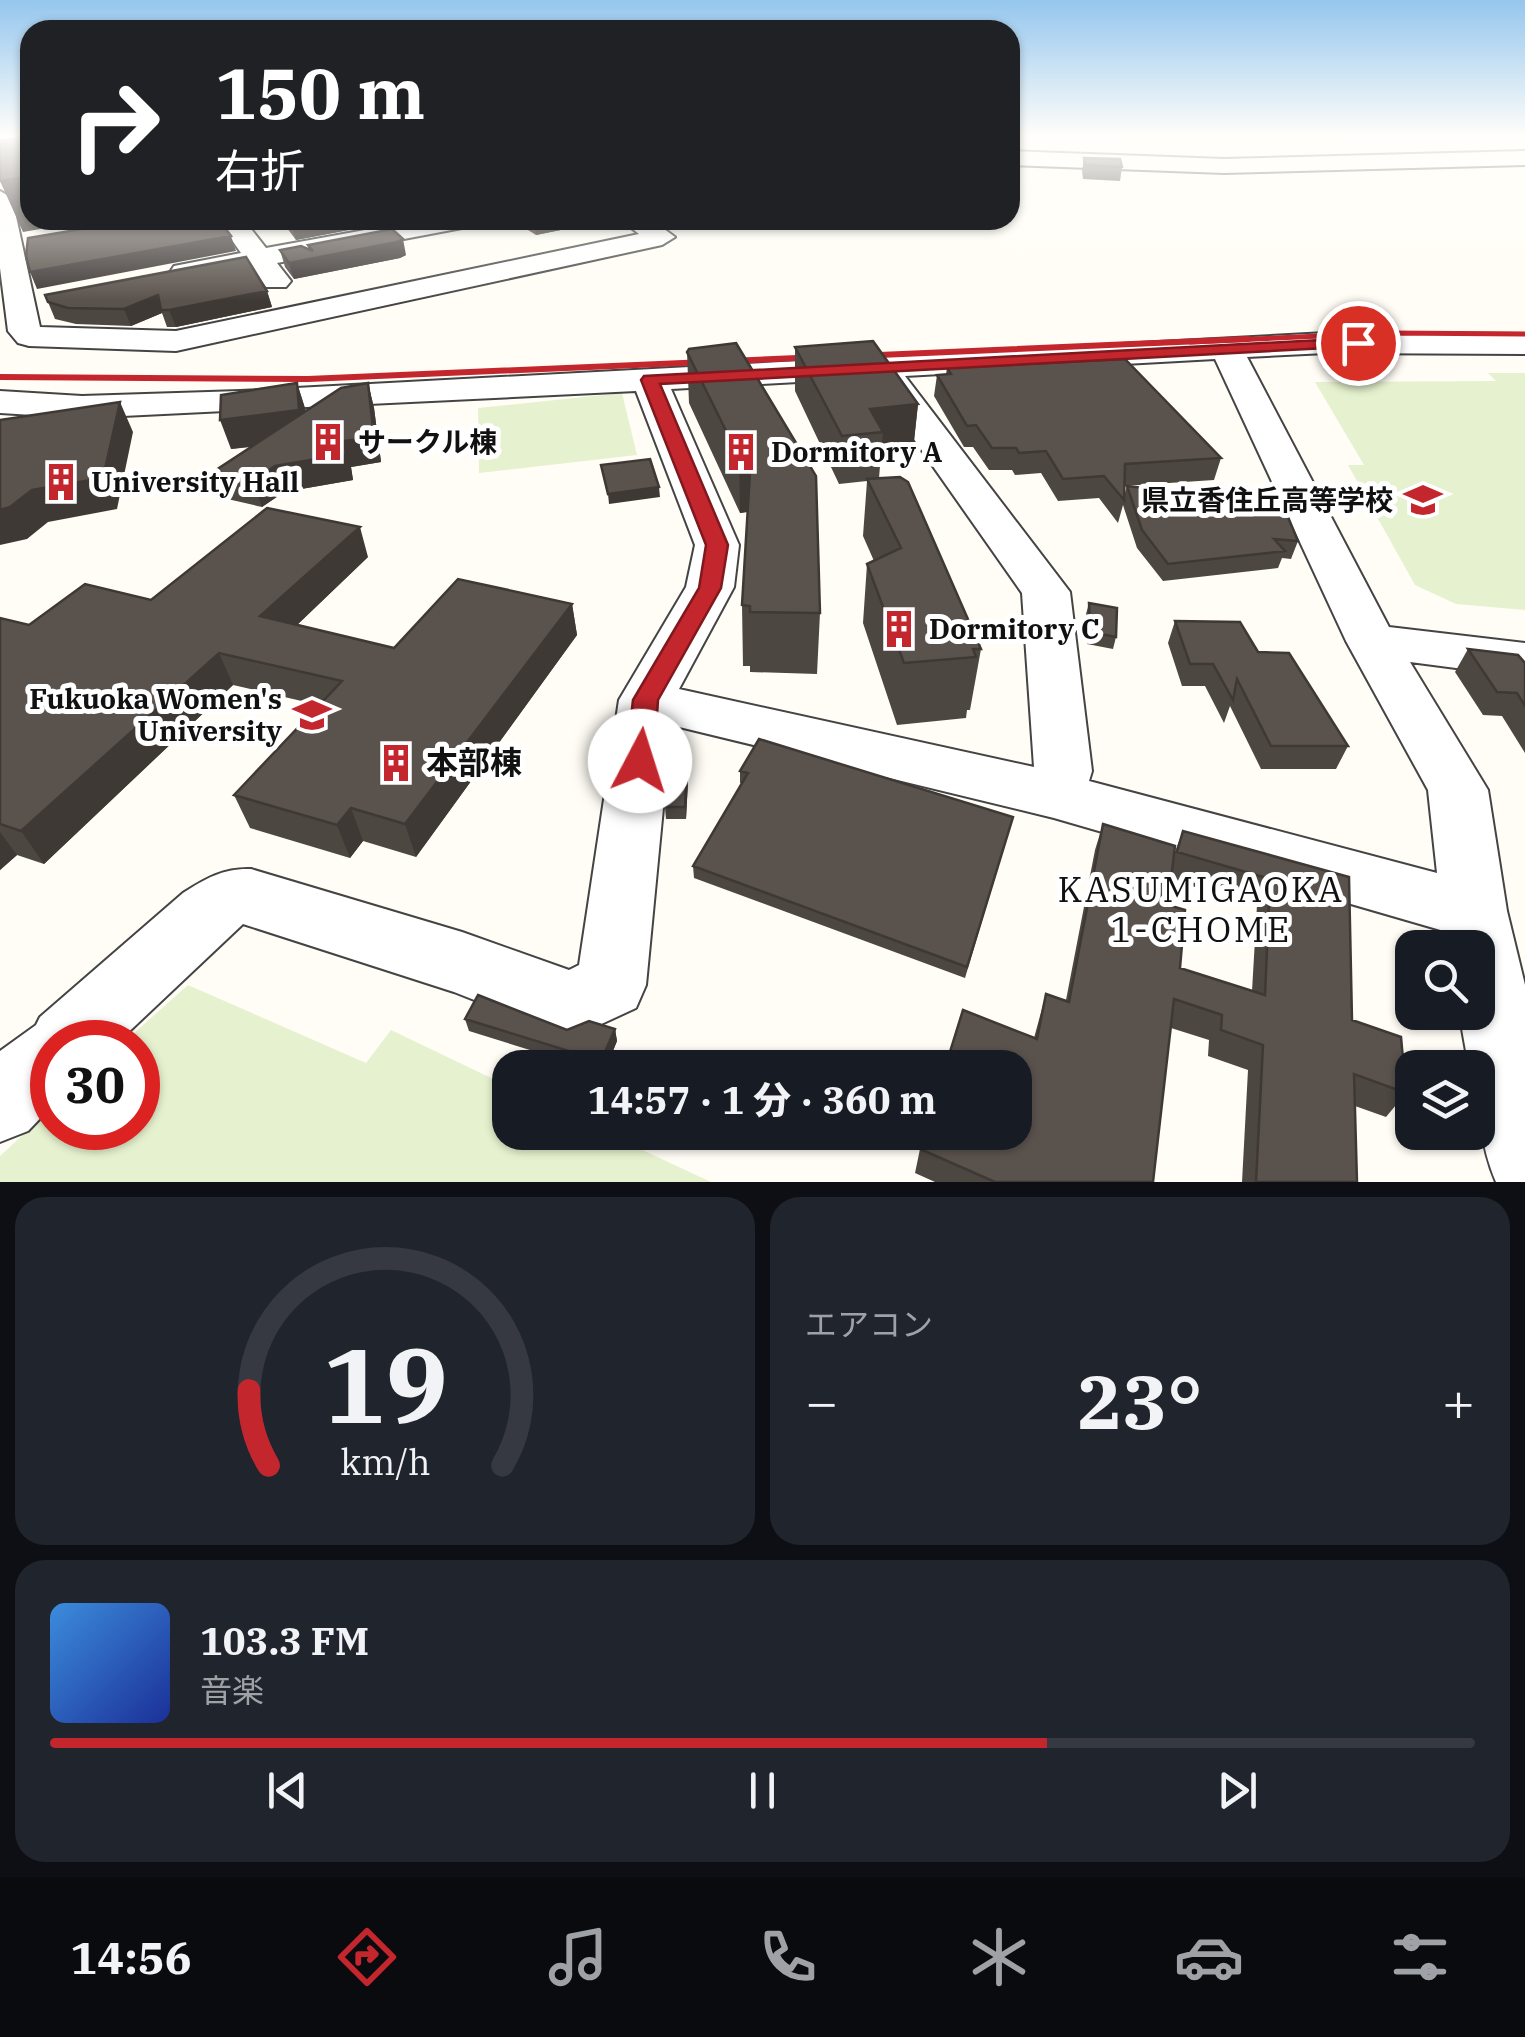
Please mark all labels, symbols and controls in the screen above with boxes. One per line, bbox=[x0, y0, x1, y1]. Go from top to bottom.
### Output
text: 150 m bbox=[215, 47, 425, 138]
icon: right bbox=[50, 60, 180, 190]
text: 右折 bbox=[215, 141, 305, 199]
pin bbox=[1316, 301, 1401, 386]
icon: arrive bbox=[1331, 316, 1386, 371]
building icon: サークル棟 bbox=[307, 421, 349, 463]
place label: サークル棟 bbox=[358, 423, 497, 460]
building icon: Dormitory A bbox=[720, 431, 762, 473]
place label: Dormitory A bbox=[771, 433, 943, 470]
building icon: University Hall bbox=[40, 461, 82, 503]
place label: University Hall bbox=[91, 463, 299, 500]
school or university icon: 県立香住丘高等学校 bbox=[1402, 479, 1444, 521]
place label: 県立香住丘高等学校 bbox=[1141, 481, 1393, 518]
building icon: Dormitory C bbox=[878, 608, 920, 650]
place label: Dormitory C bbox=[929, 610, 1099, 647]
place label: Fukuoka Women's University bbox=[29, 680, 282, 749]
school or university icon: Fukuoka Women's University bbox=[291, 694, 333, 736]
position arrow bbox=[588, 709, 692, 813]
place label: 本部棟 bbox=[426, 741, 522, 783]
building icon: 本部棟 bbox=[375, 742, 417, 784]
district label: KASUMIGAOKA 1-CHOME bbox=[1057, 866, 1345, 952]
map controls bbox=[1395, 930, 1495, 1150]
button: search bbox=[1395, 930, 1495, 1030]
speed limit sign: 30 bbox=[30, 1020, 160, 1150]
button: layers bbox=[1395, 1050, 1495, 1150]
text: 14:57 · 1 分 · 360 m bbox=[588, 1075, 936, 1124]
text: エアコン bbox=[805, 1303, 933, 1345]
text: 19 bbox=[323, 1316, 447, 1452]
text: 23° bbox=[1077, 1352, 1203, 1450]
text: − bbox=[805, 1366, 838, 1437]
text: + bbox=[1442, 1366, 1475, 1437]
text: km/h bbox=[340, 1438, 430, 1485]
text: 103.3 FM bbox=[200, 1616, 369, 1665]
text: 音楽 bbox=[200, 1669, 264, 1711]
icon: previous bbox=[260, 1763, 315, 1818]
icon: pause bbox=[735, 1763, 790, 1818]
icon: next bbox=[1210, 1763, 1265, 1818]
icon: directions bbox=[332, 1922, 402, 1992]
icon: music bbox=[543, 1922, 613, 1992]
icon: phone bbox=[753, 1922, 823, 1992]
icon: climate bbox=[964, 1922, 1034, 1992]
icon: car bbox=[1174, 1922, 1244, 1992]
icon: filters bbox=[1385, 1922, 1455, 1992]
text: 14:56 bbox=[70, 1928, 192, 1986]

